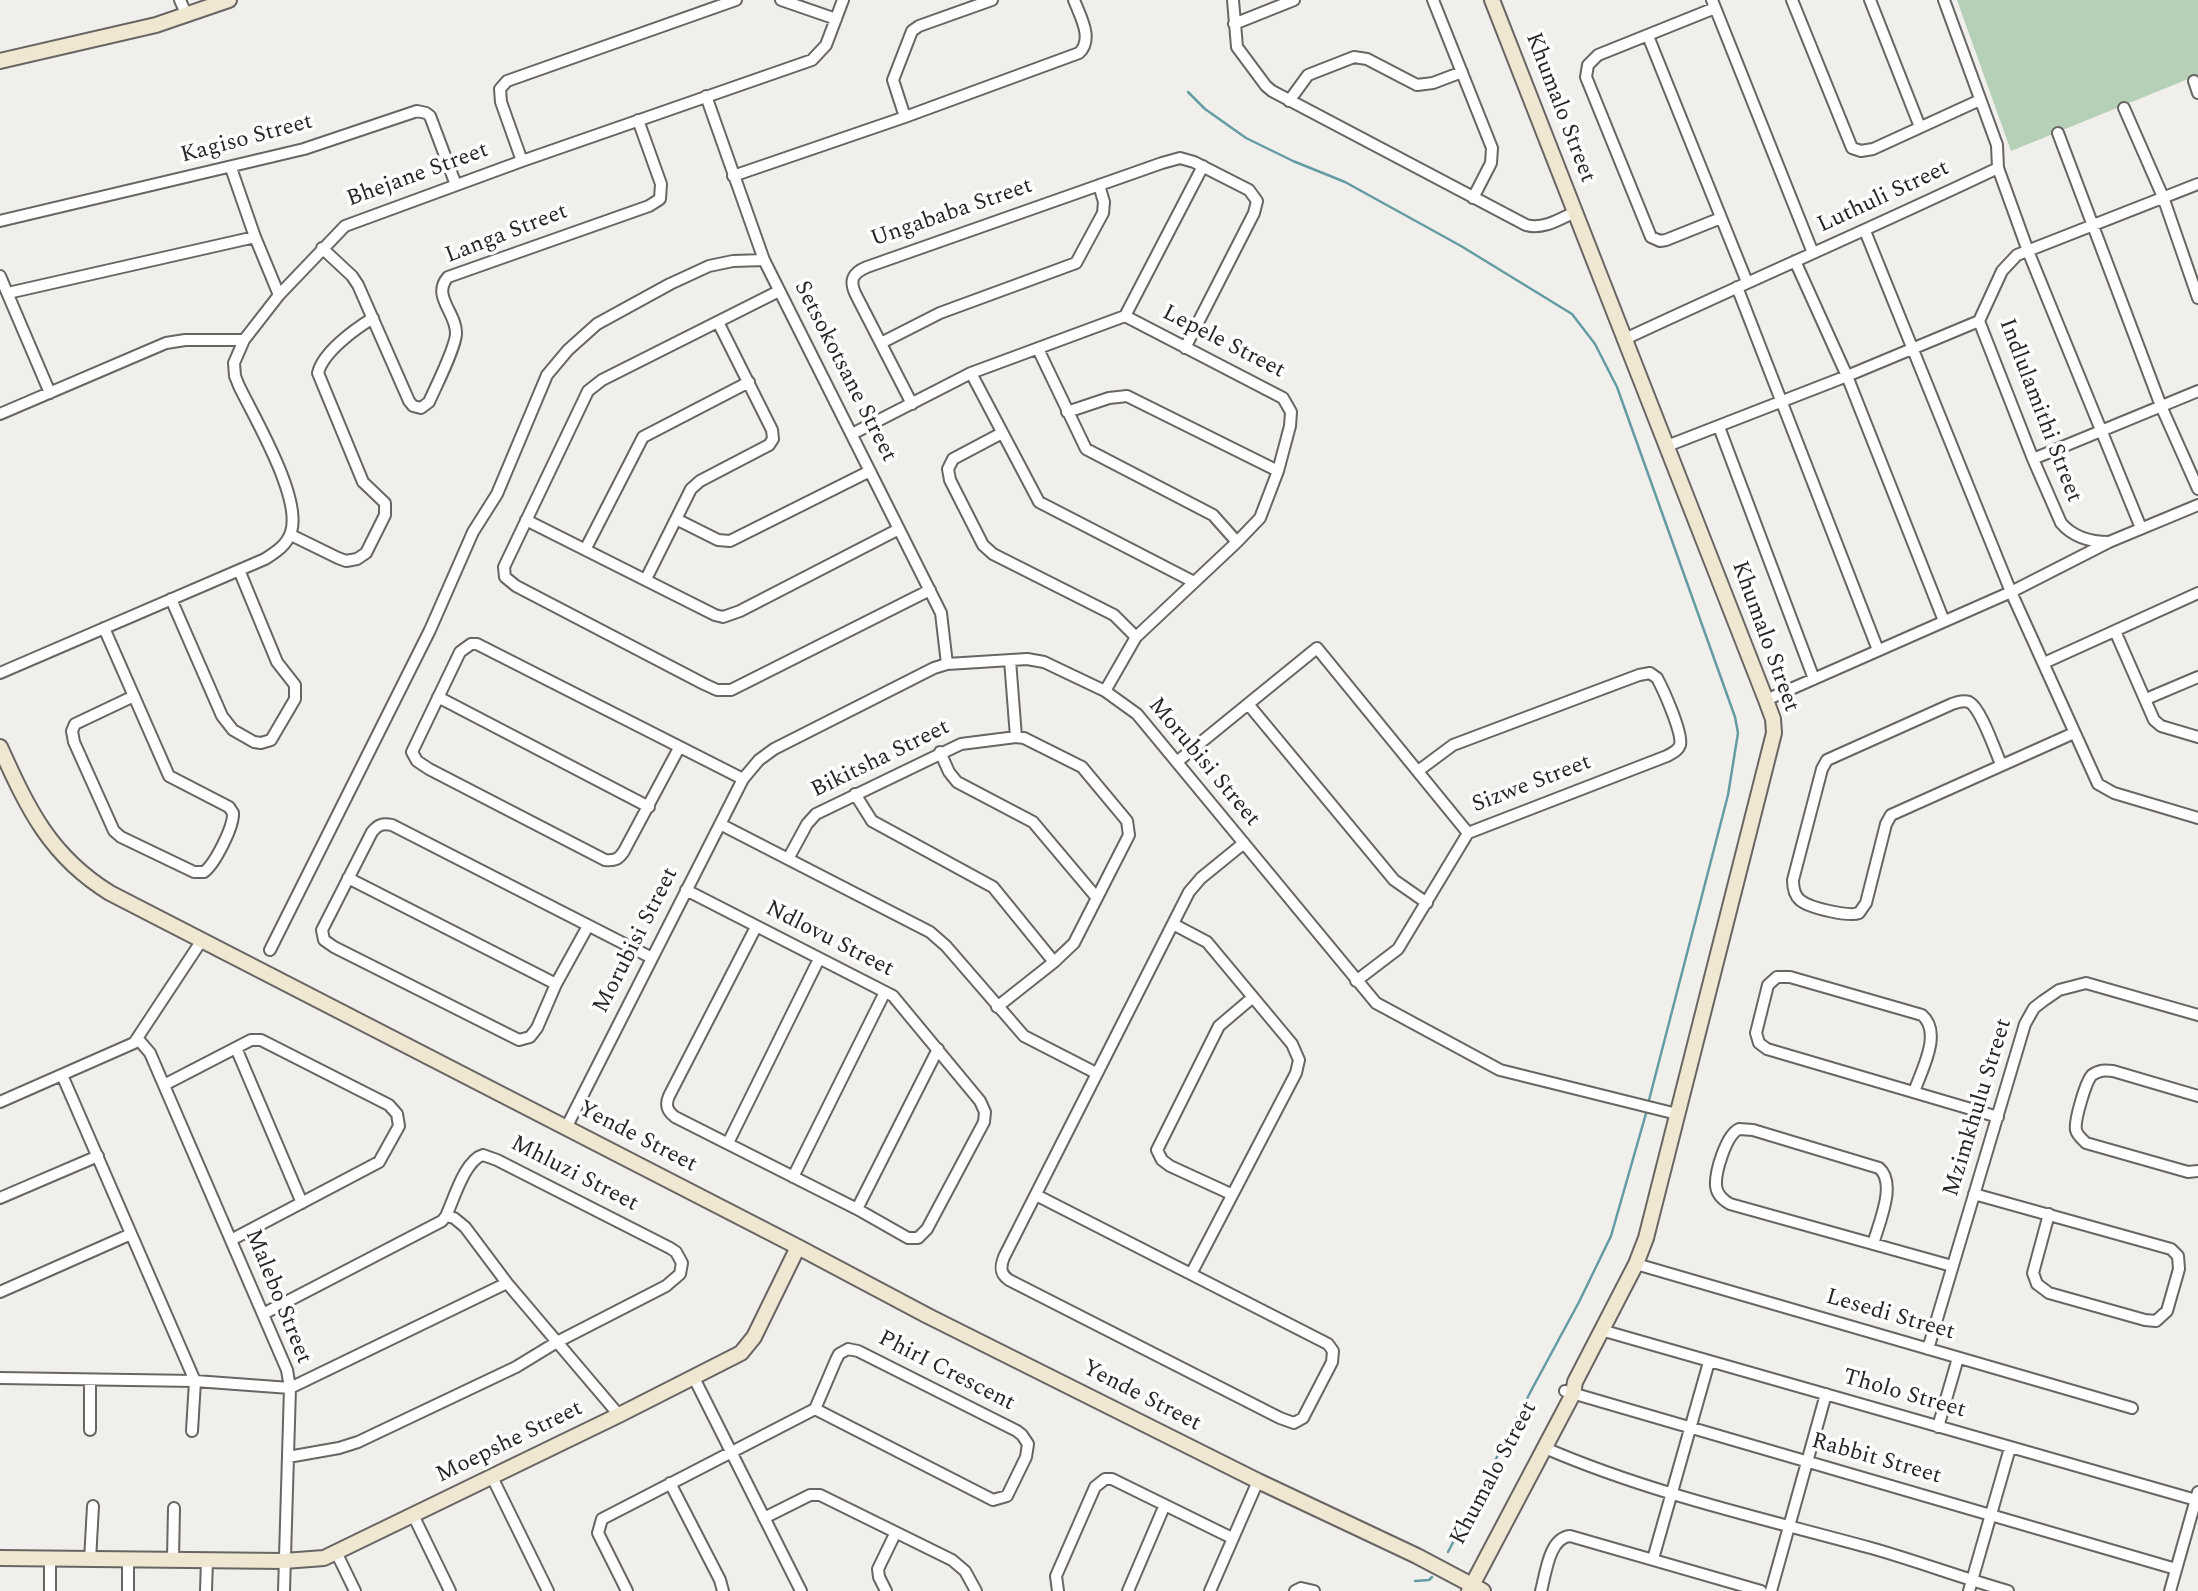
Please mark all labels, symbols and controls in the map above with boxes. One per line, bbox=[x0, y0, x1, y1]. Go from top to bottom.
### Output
street label: Khumalo Street bbox=[1518, 29, 1600, 187]
street label: Kagiso Street bbox=[178, 109, 316, 171]
street label: Bhejane Street bbox=[344, 138, 492, 214]
street label: Luthuli Street bbox=[1814, 156, 1954, 240]
street label: Ungababa Street bbox=[867, 173, 1037, 255]
street label: Langa Street bbox=[442, 199, 572, 271]
street label: Setsokotsane Street bbox=[787, 277, 901, 467]
street label: Lepele Street bbox=[1157, 300, 1289, 386]
street label: Indlulamithi Street bbox=[1991, 315, 2087, 507]
street label: Khumalo Street bbox=[1724, 558, 1804, 716]
street label: Morubisi Street bbox=[1141, 693, 1265, 833]
street label: Bikitsha Street bbox=[807, 715, 955, 805]
street label: Sizwe Street bbox=[1469, 750, 1595, 820]
street label: Morubisi Street bbox=[588, 864, 686, 1018]
street label: Ndlovu Street bbox=[760, 896, 898, 984]
street label: Mzimkhulu Street bbox=[1939, 1016, 2019, 1200]
street label: Yende Street bbox=[573, 1096, 701, 1180]
street label: Mhluzi Street bbox=[506, 1131, 642, 1219]
street label: Malebo Street bbox=[237, 1226, 317, 1368]
street label: Lesedi Street bbox=[1822, 1284, 1958, 1348]
street label: PhirI Crescent bbox=[873, 1326, 1019, 1418]
street label: Yende Street bbox=[1077, 1355, 1205, 1439]
street label: Tholo Street bbox=[1839, 1364, 1969, 1426]
street label: Moepshe Street bbox=[432, 1396, 588, 1490]
street label: Khumalo Street bbox=[1446, 1398, 1544, 1550]
street label: Rabbit Street bbox=[1808, 1428, 1944, 1492]

